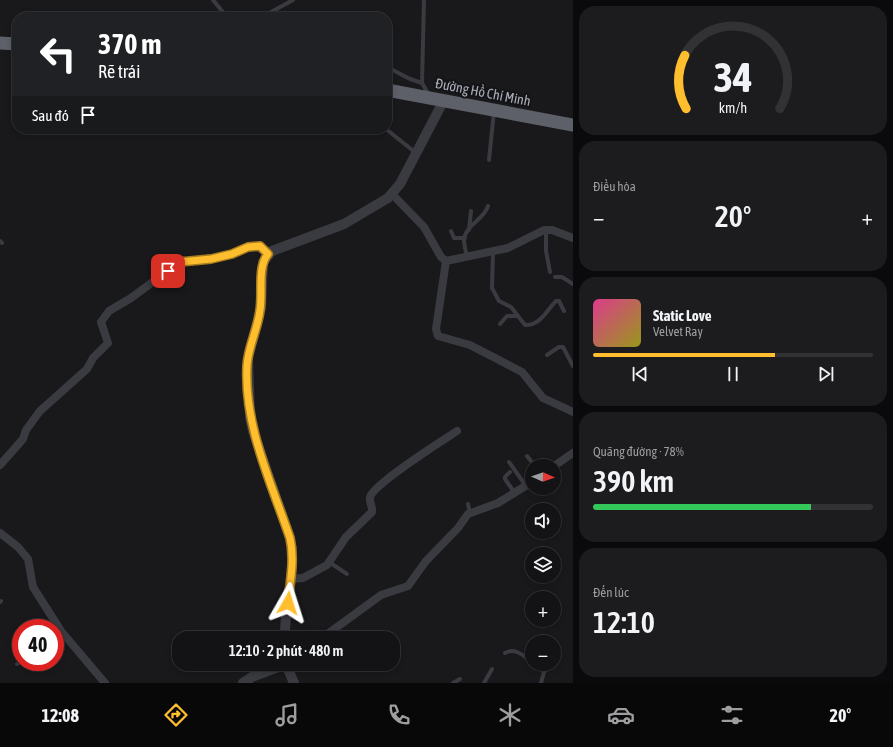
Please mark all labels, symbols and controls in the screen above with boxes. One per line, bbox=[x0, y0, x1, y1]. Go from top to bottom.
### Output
icon: left bbox=[32, 28, 84, 80]
text: 370 m bbox=[98, 28, 161, 60]
text: 34 bbox=[713, 53, 753, 101]
text: Rẽ trái bbox=[98, 61, 140, 82]
street label: Đường Hồ Chí Minh bbox=[434, 74, 532, 109]
text: km/h bbox=[719, 99, 747, 115]
icon: arrive bbox=[77, 104, 99, 126]
text: Sau đó bbox=[32, 107, 69, 124]
text: Điều hòa bbox=[593, 179, 636, 194]
text: 20° bbox=[715, 199, 751, 233]
text: − bbox=[593, 204, 604, 230]
text: + bbox=[862, 204, 873, 230]
pin bbox=[151, 254, 185, 288]
icon: arrive bbox=[157, 260, 179, 282]
text: Static Love bbox=[653, 307, 712, 324]
text: Velvet Ray bbox=[653, 324, 703, 339]
icon: previous bbox=[629, 363, 651, 385]
icon: pause bbox=[722, 363, 744, 385]
icon: next bbox=[815, 363, 837, 385]
text: Quãng đường · 78% bbox=[593, 444, 684, 459]
north arrow bbox=[525, 459, 561, 495]
map controls bbox=[525, 459, 561, 671]
text: 390 km bbox=[593, 464, 674, 498]
button: sound bbox=[525, 503, 561, 539]
button: layers bbox=[525, 547, 561, 583]
position arrow bbox=[267, 582, 309, 624]
text: Đến lúc bbox=[593, 585, 629, 600]
button: + bbox=[525, 591, 561, 627]
text: 12:10 bbox=[593, 605, 655, 639]
speed limit sign: 40 bbox=[12, 619, 64, 671]
button: − bbox=[525, 635, 561, 671]
text: 12:10 · 2 phút · 480 m bbox=[229, 642, 343, 659]
icon: directions bbox=[162, 701, 190, 729]
icon: music bbox=[273, 701, 301, 729]
icon: phone bbox=[385, 701, 413, 729]
icon: climate bbox=[496, 701, 524, 729]
icon: car bbox=[607, 701, 635, 729]
icon: filters bbox=[718, 701, 746, 729]
text: 12:08 bbox=[42, 705, 79, 726]
text: 20° bbox=[829, 705, 851, 726]

